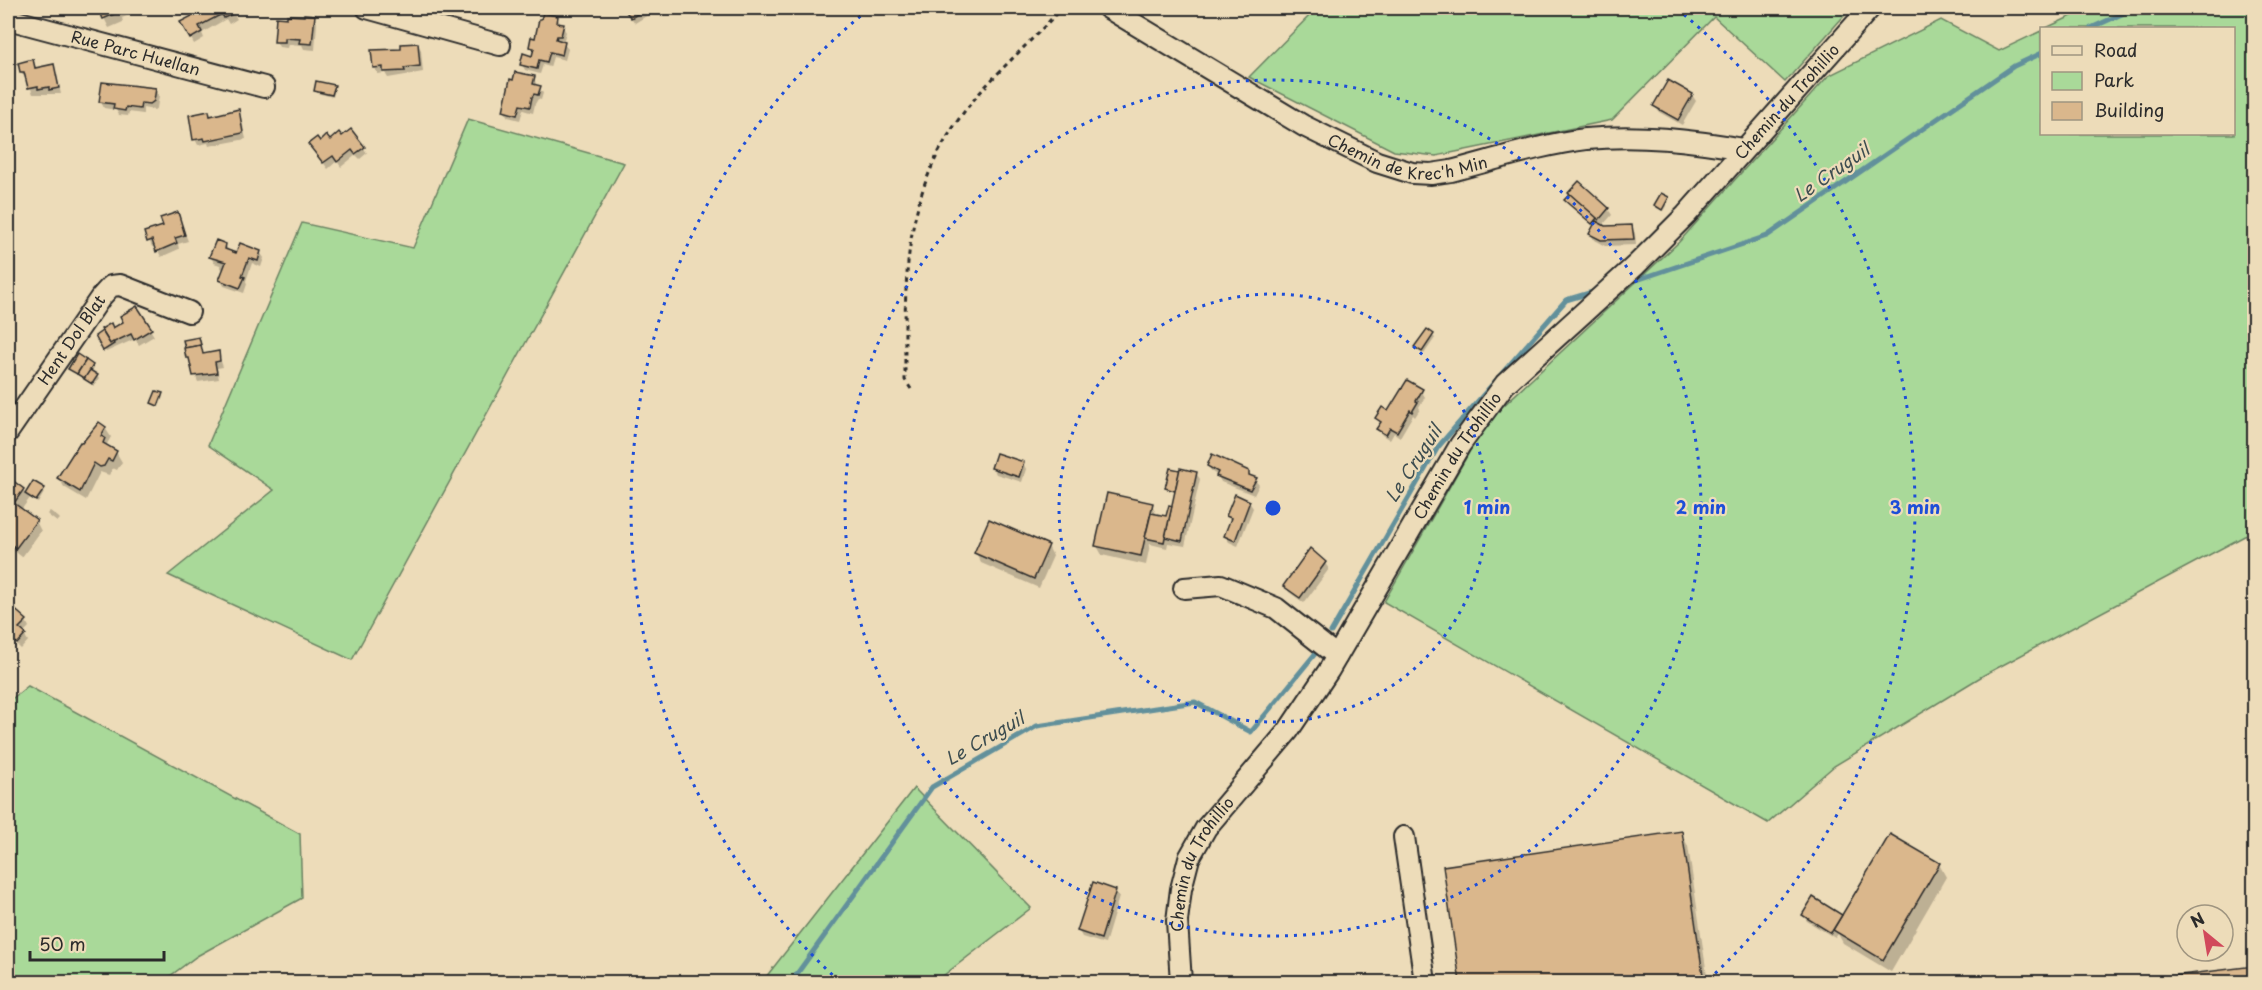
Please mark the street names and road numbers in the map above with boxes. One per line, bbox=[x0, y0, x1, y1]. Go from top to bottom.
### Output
street label: Rue Parc Huellan bbox=[69, 23, 203, 81]
street label: Chemin du Trohillio bbox=[1728, 38, 1844, 164]
street label: Chemin de Krec'h Min bbox=[1324, 127, 1490, 185]
street label: Hent Dol Blat bbox=[31, 289, 111, 389]
street label: Chemin du Trohillio bbox=[1406, 387, 1506, 524]
street label: Chemin du Trohillio bbox=[1164, 791, 1239, 933]

